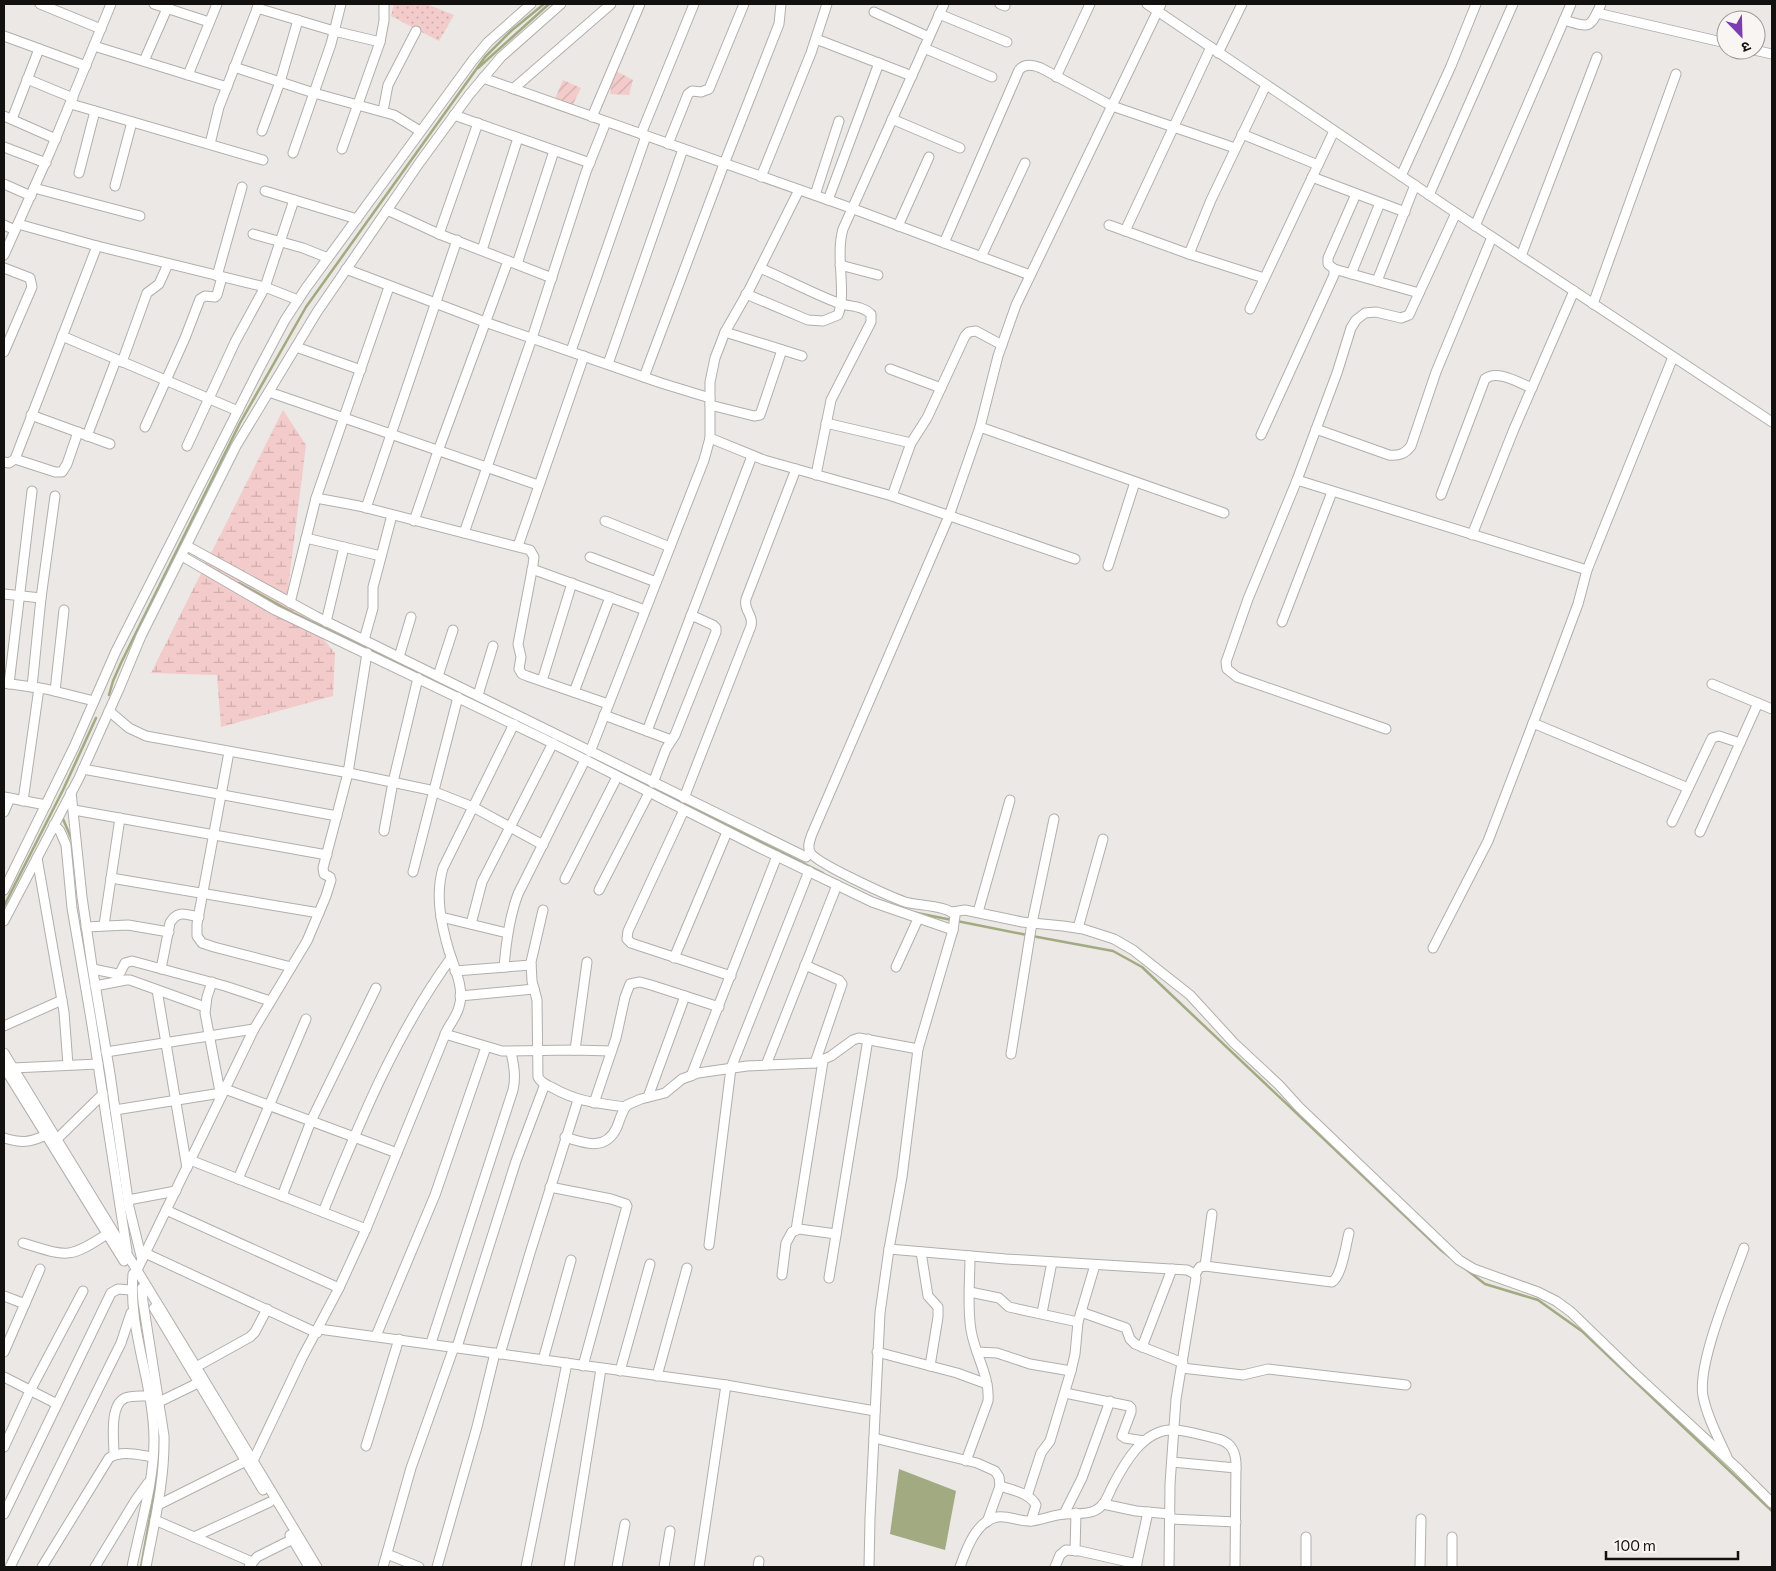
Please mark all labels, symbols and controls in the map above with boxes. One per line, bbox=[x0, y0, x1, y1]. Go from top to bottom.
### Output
north arrow bbox=[1716, 10, 1766, 60]
text: उ bbox=[1738, 38, 1753, 57]
scale bar bbox=[1606, 1528, 1738, 1560]
text: 100 m bbox=[1614, 1536, 1656, 1554]

